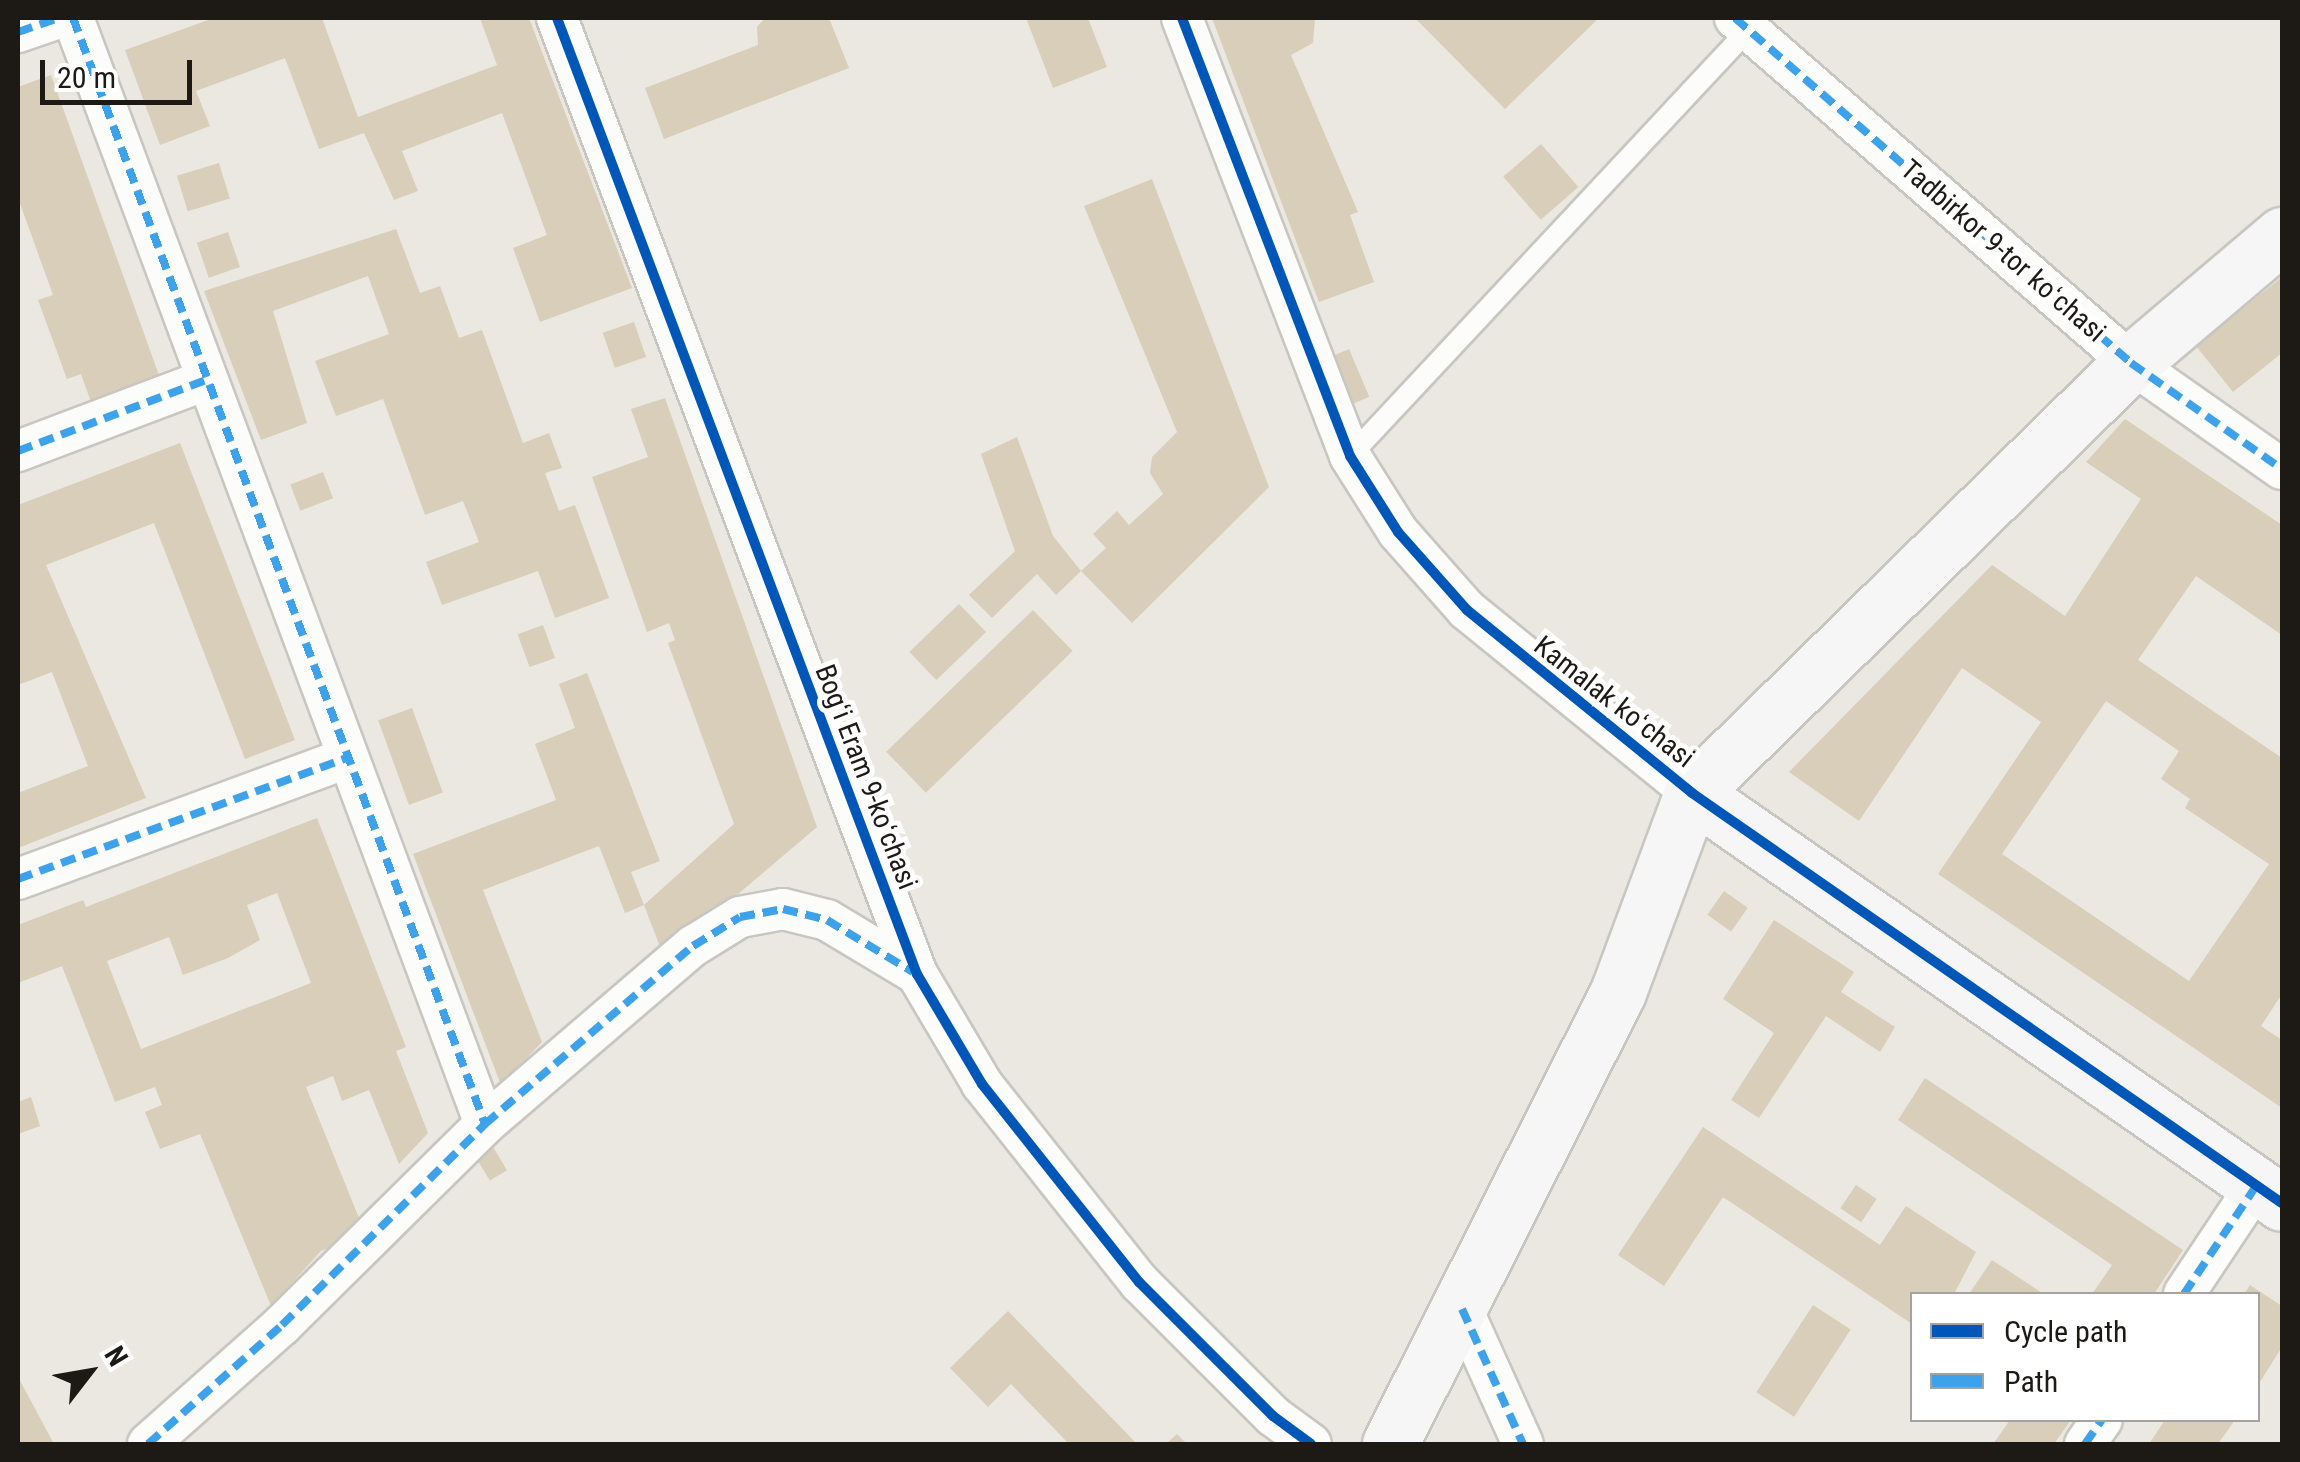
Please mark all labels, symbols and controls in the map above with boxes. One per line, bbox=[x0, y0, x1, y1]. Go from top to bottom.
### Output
scale bar bbox=[45, 40, 198, 102]
text: 20 m bbox=[57, 60, 116, 95]
street label: Tadbirkor 9-tor koʻchasi bbox=[1894, 153, 2112, 349]
street label: Kamalak koʻchasi bbox=[1527, 629, 1701, 775]
street label: Bogʻi Eram 9-koʻchasi bbox=[808, 660, 924, 894]
legend bbox=[1910, 1292, 2260, 1422]
text: Cycle path bbox=[2004, 1314, 2128, 1349]
north arrow bbox=[40, 1322, 140, 1422]
text: N bbox=[98, 1340, 135, 1372]
text: Path bbox=[2004, 1364, 2058, 1399]

